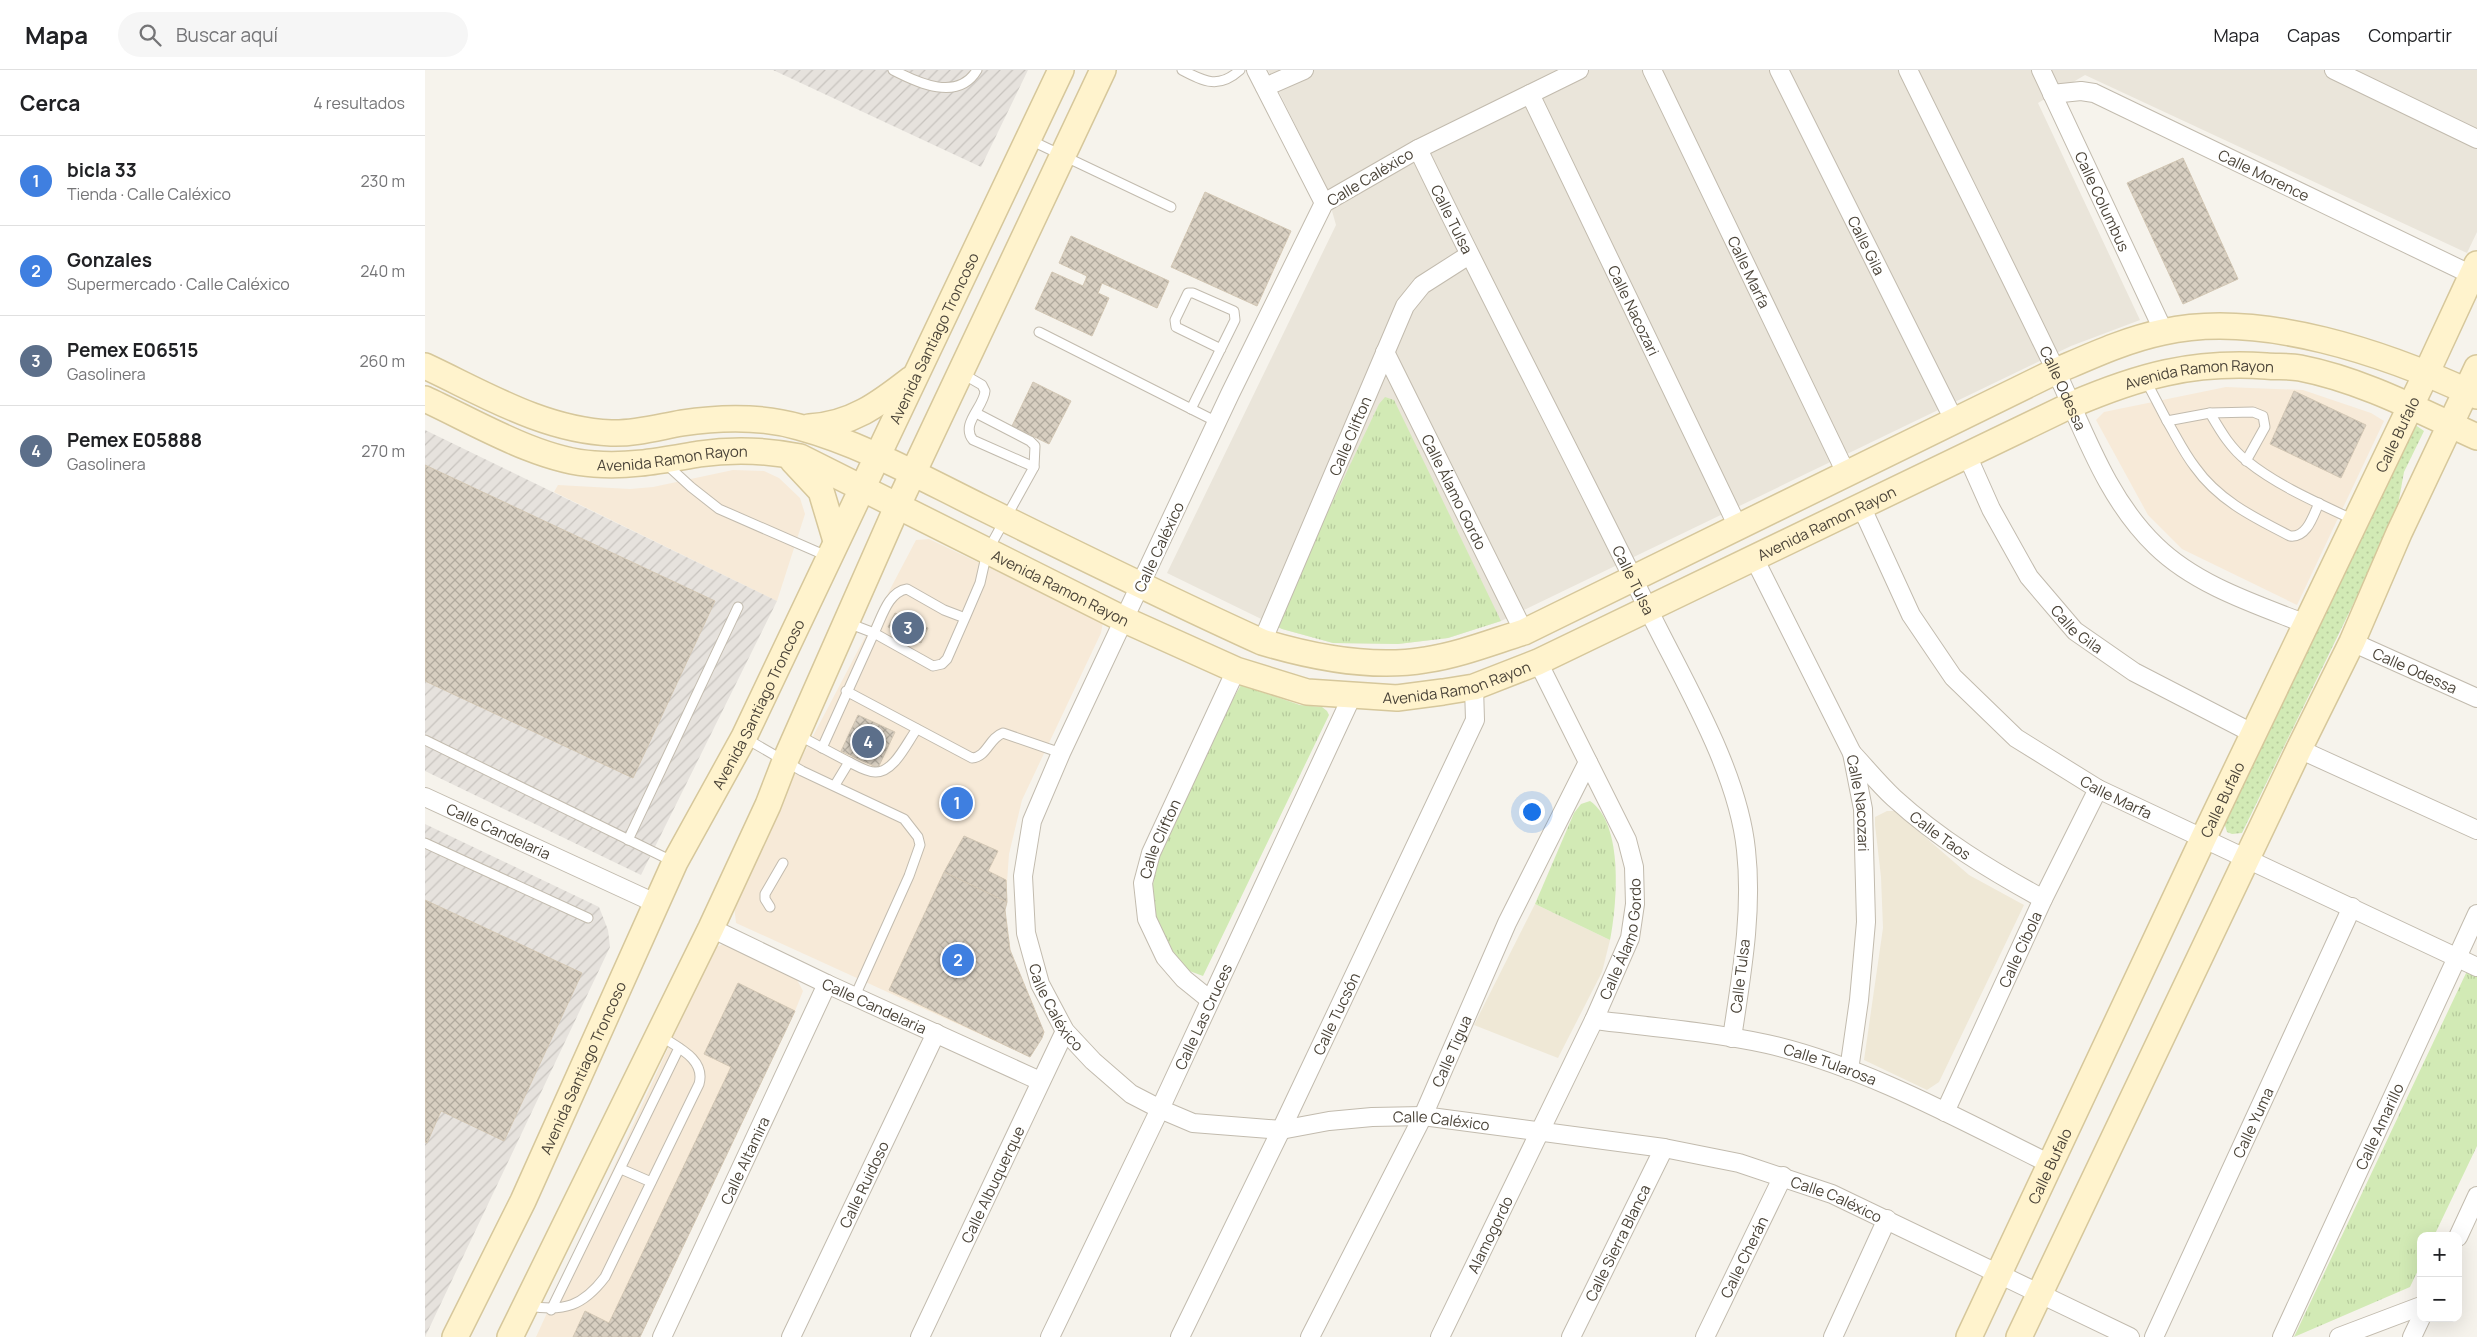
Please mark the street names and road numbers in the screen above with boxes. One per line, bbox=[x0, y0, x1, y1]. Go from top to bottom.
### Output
street label: Calle Caléxico bbox=[1323, 143, 1417, 211]
street label: Calle Morence bbox=[2215, 144, 2313, 206]
street label: Calle Columbus bbox=[2070, 148, 2135, 255]
street label: Calle Tulsa bbox=[1426, 181, 1478, 257]
street label: Calle Gila bbox=[1843, 212, 1890, 279]
street label: Calle Marfa bbox=[1723, 232, 1775, 311]
street label: Avenida Santiago Troncoso bbox=[884, 249, 983, 427]
street label: Calle Nacozari bbox=[1603, 262, 1665, 359]
street label: Calle Odessa bbox=[2035, 342, 2092, 434]
street label: Avenida Ramon Rayon bbox=[2122, 355, 2275, 394]
street label: Calle Clifton bbox=[1324, 393, 1376, 479]
street label: Calle Bufalo bbox=[2370, 393, 2424, 476]
street label: Calle Álamo Gordo bbox=[1417, 430, 1492, 553]
street label: Avenida Ramon Rayon bbox=[597, 440, 748, 475]
street label: Avenida Ramon Rayon bbox=[1754, 481, 1899, 565]
street label: Calle Caléxico bbox=[1129, 498, 1189, 595]
street label: Calle Tulsa bbox=[1608, 542, 1660, 618]
street label: Avenida Ramon Rayon bbox=[988, 544, 1133, 631]
street label: Calle Gila bbox=[2046, 600, 2107, 658]
street label: Avenida Santiago Troncoso bbox=[707, 616, 809, 793]
street label: Calle Odessa bbox=[2369, 642, 2461, 698]
street label: Avenida Ramon Rayon bbox=[1382, 656, 1533, 709]
street label: Calle Nacozari bbox=[1842, 753, 1875, 852]
street label: Calle Bufalo bbox=[2195, 758, 2249, 841]
street label: Calle Marfa bbox=[2076, 770, 2156, 823]
street label: Calle Clifton bbox=[1134, 796, 1185, 881]
street label: Calle Candelaria bbox=[443, 798, 554, 864]
street label: Calle Taos bbox=[1906, 806, 1975, 864]
street label: Calle Álamo Gordo bbox=[1594, 878, 1646, 1003]
street label: Calle Cíbola bbox=[1993, 908, 2046, 991]
street label: Calle Tulsa bbox=[1725, 938, 1755, 1014]
street label: Calle Las Cruces bbox=[1169, 960, 1237, 1073]
street label: Calle Caléxico bbox=[1024, 961, 1089, 1055]
street label: Calle Tucsón bbox=[1308, 969, 1365, 1058]
street label: Calle Candelaria bbox=[819, 973, 930, 1039]
street label: Avenida Santiago Troncoso bbox=[535, 978, 631, 1158]
street label: Calle Tigua bbox=[1426, 1012, 1476, 1090]
street label: Calle Tularosa bbox=[1781, 1038, 1880, 1090]
street label: Calle Amarillo bbox=[2350, 1079, 2408, 1173]
street label: Calle Yuma bbox=[2227, 1084, 2278, 1161]
street label: Calle Caléxico bbox=[1393, 1105, 1491, 1135]
street label: Calle Altamira bbox=[715, 1113, 774, 1208]
street label: Calle Albuquerque bbox=[956, 1122, 1029, 1246]
street label: Calle Bufalo bbox=[2022, 1124, 2076, 1207]
street label: Calle Ruidoso bbox=[834, 1137, 894, 1232]
street label: Calle Caléxico bbox=[1788, 1171, 1886, 1227]
street label: Calle Sierra Blanca bbox=[1580, 1181, 1655, 1305]
street label: Alamogordo bbox=[1462, 1192, 1518, 1277]
street label: Calle Cherán bbox=[1715, 1212, 1773, 1301]

